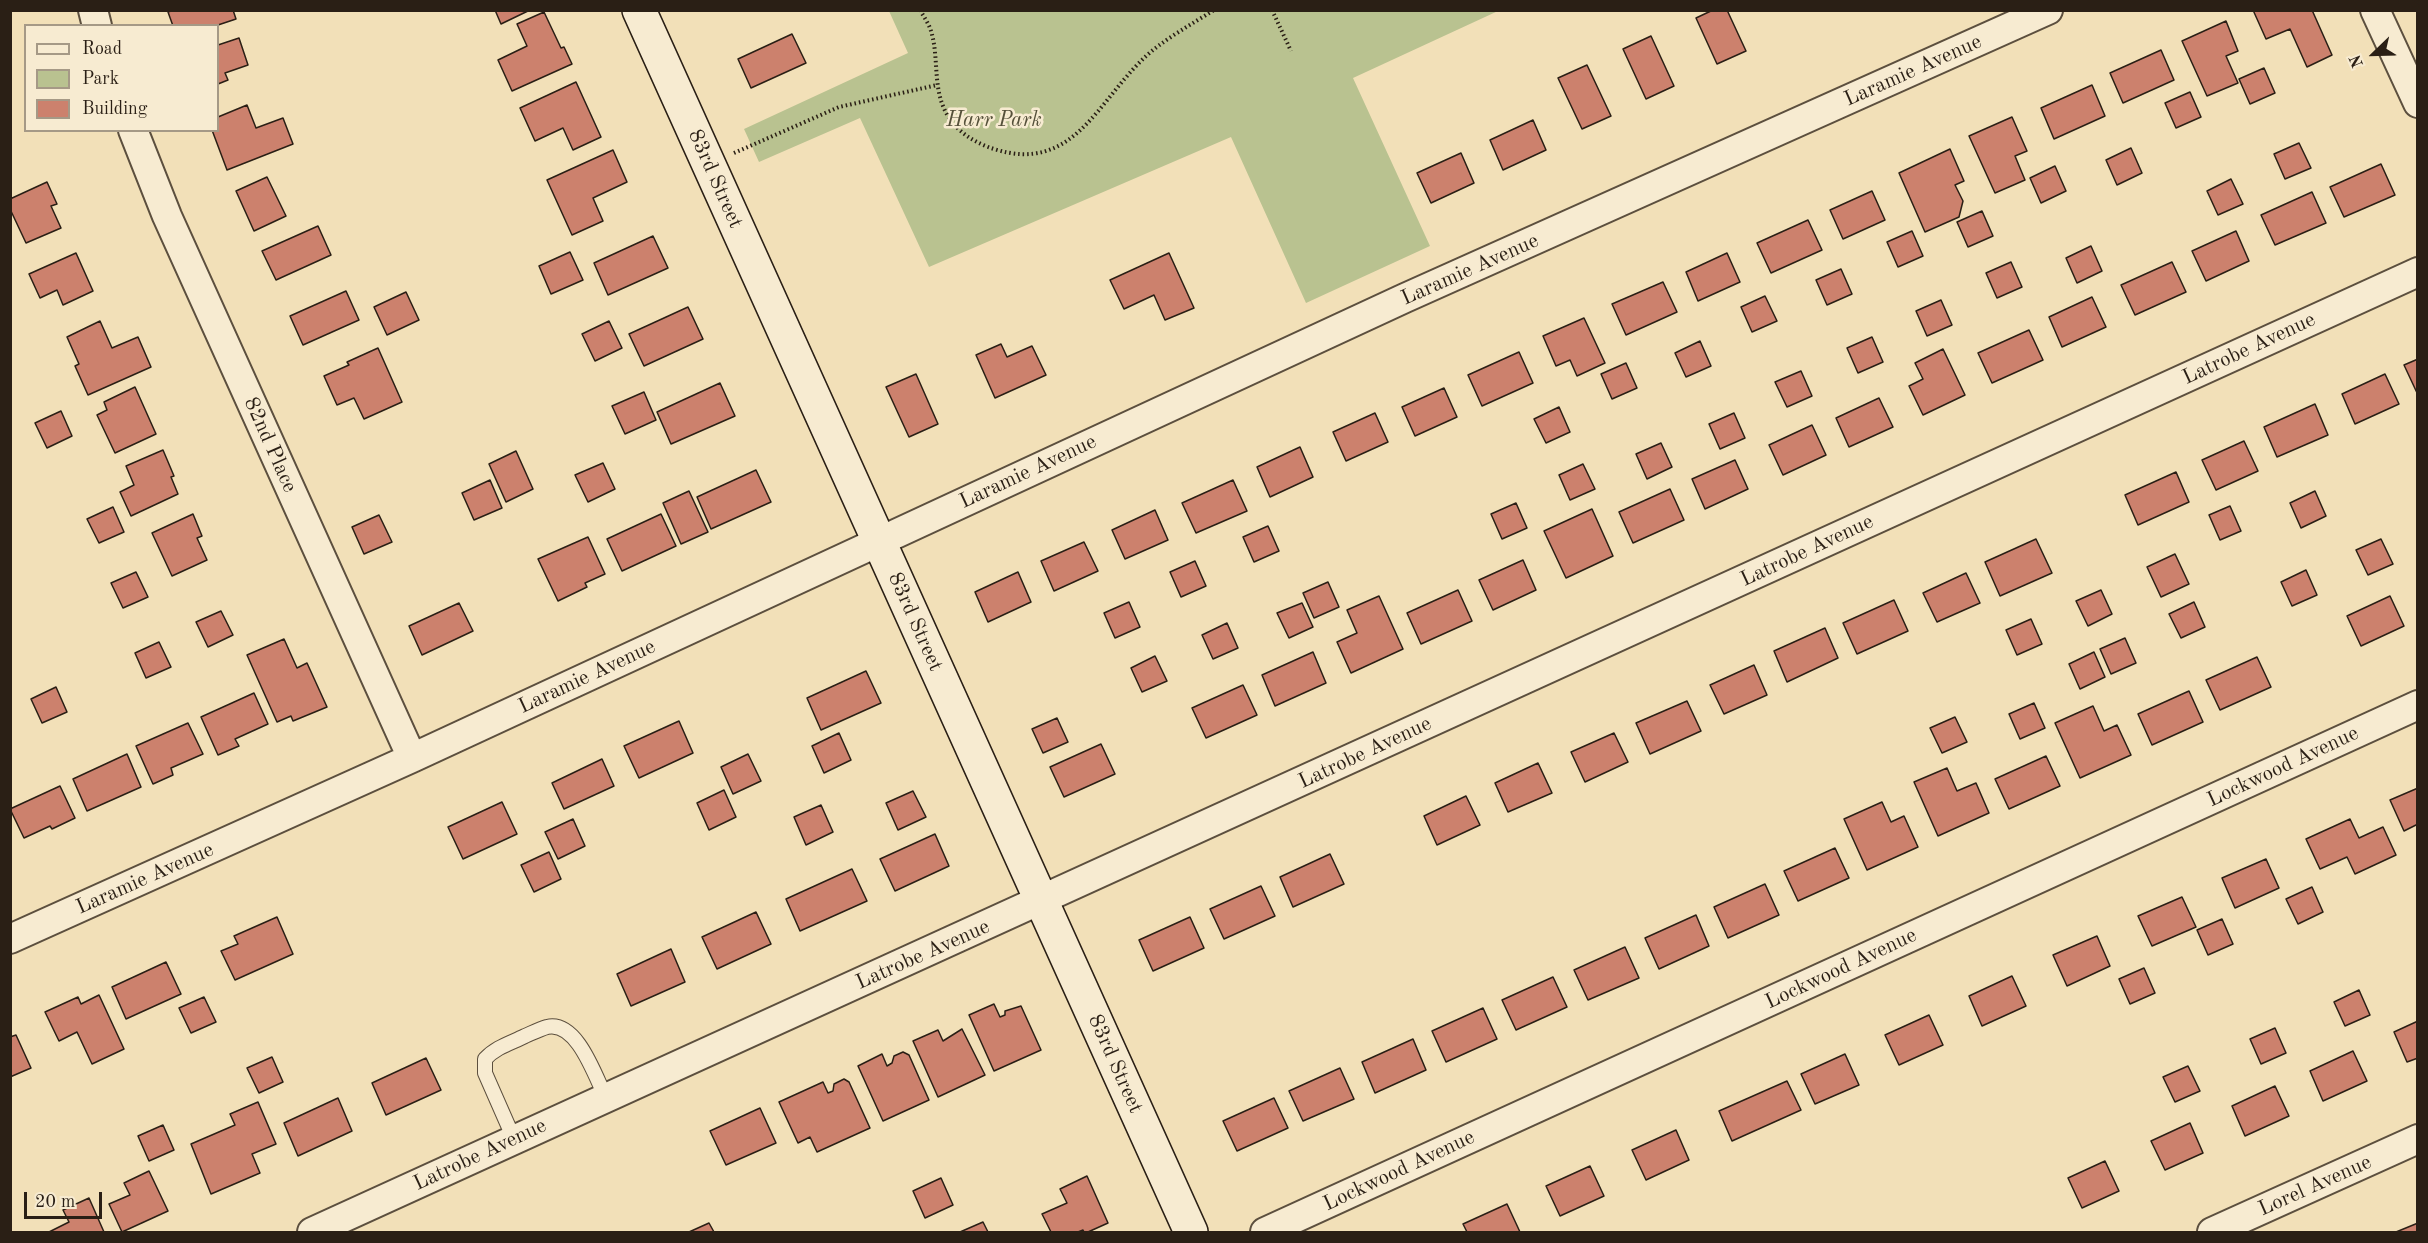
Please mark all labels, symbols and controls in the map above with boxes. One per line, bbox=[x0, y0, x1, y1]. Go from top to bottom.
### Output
legend bbox=[24, 24, 219, 132]
north arrow bbox=[2344, 24, 2404, 84]
street label: Laramie Avenue bbox=[1840, 29, 1986, 113]
text: Road bbox=[82, 40, 122, 58]
text: N bbox=[2348, 52, 2367, 70]
text: Park bbox=[82, 70, 119, 88]
text: Building bbox=[82, 100, 147, 118]
park label: Harr Park bbox=[946, 107, 1042, 133]
street label: 83rd Street bbox=[682, 126, 748, 232]
street label: Laramie Avenue bbox=[1397, 228, 1543, 312]
street label: Latrobe Avenue bbox=[2179, 307, 2319, 391]
street label: 82nd Place bbox=[238, 393, 302, 497]
street label: Laramie Avenue bbox=[956, 429, 1100, 515]
street label: Latrobe Avenue bbox=[1737, 509, 1877, 593]
street label: 83rd Street bbox=[882, 569, 948, 675]
street label: Laramie Avenue bbox=[515, 634, 659, 720]
street label: Latrobe Avenue bbox=[1295, 711, 1435, 795]
street label: Lockwood Avenue bbox=[2203, 721, 2363, 813]
street label: Laramie Avenue bbox=[72, 837, 218, 921]
street label: Latrobe Avenue bbox=[852, 914, 994, 996]
street label: Lockwood Avenue bbox=[1761, 923, 1921, 1015]
street label: 83rd Street bbox=[1082, 1011, 1148, 1117]
street label: Latrobe Avenue bbox=[410, 1113, 550, 1197]
street label: Lockwood Avenue bbox=[1319, 1125, 1479, 1217]
street label: Lorel Avenue bbox=[2255, 1150, 2375, 1222]
scale bar bbox=[27, 1180, 105, 1218]
text: 20 m bbox=[35, 1193, 75, 1211]

